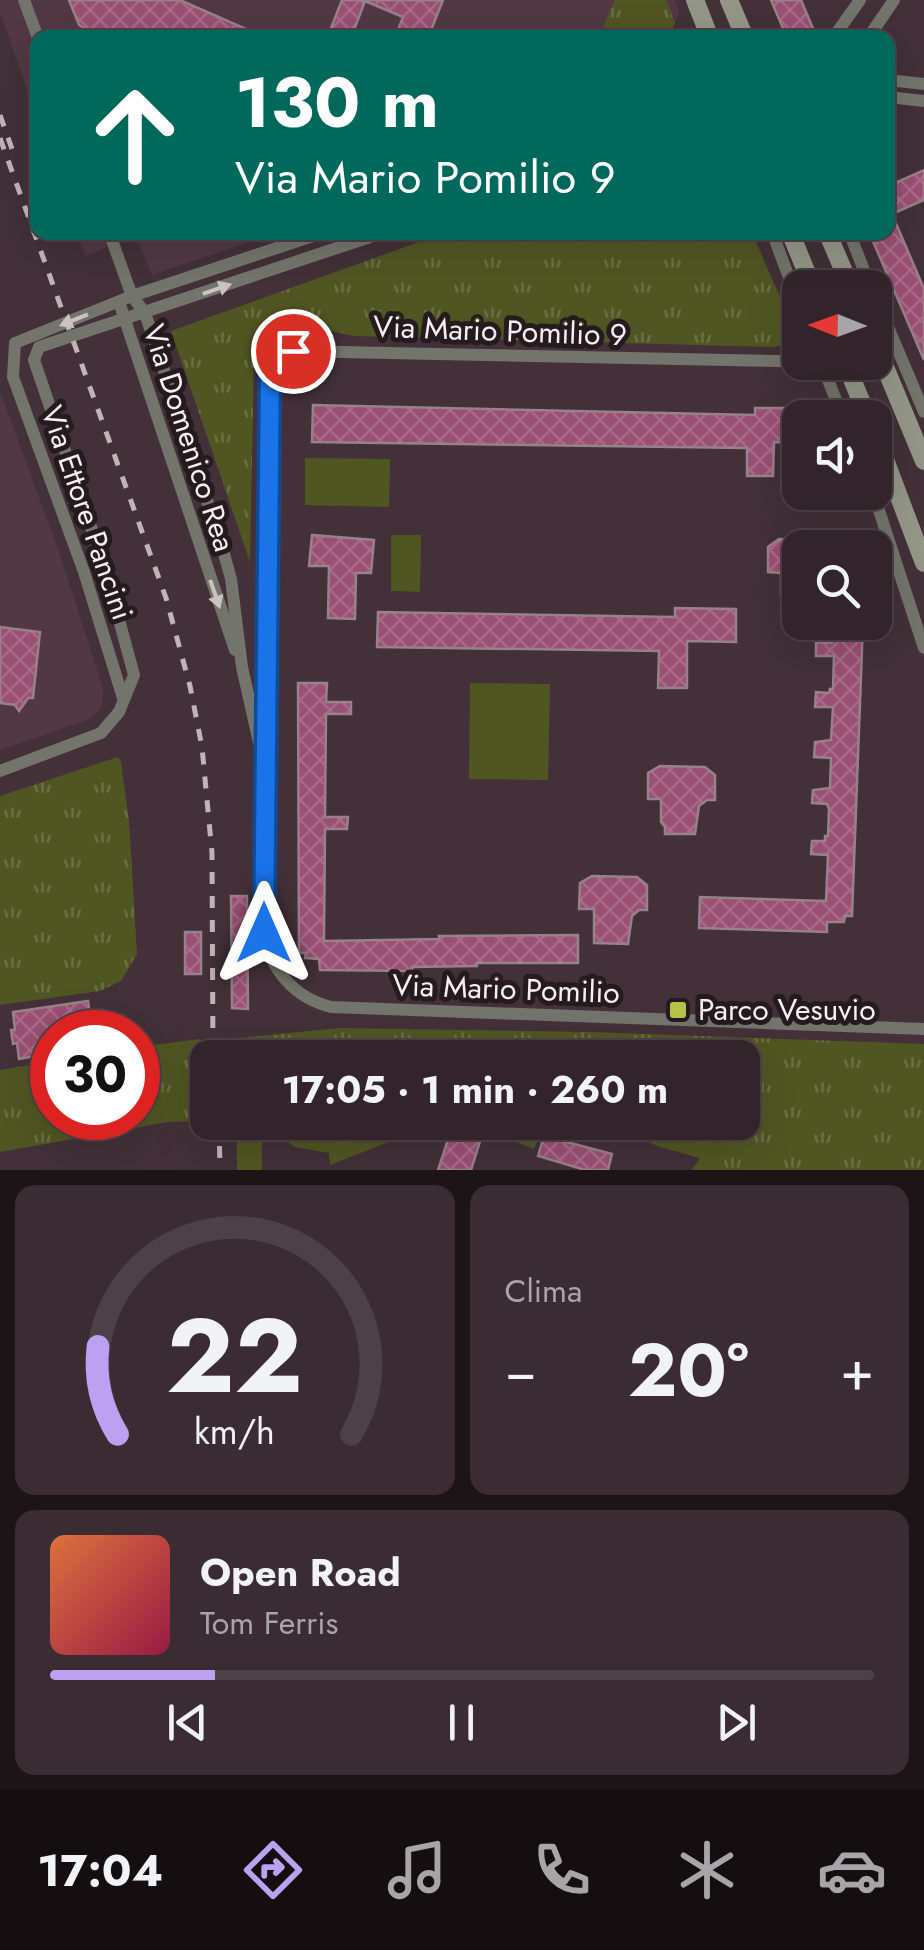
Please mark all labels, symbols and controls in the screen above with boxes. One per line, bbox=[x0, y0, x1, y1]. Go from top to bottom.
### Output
text: 130 m bbox=[235, 52, 439, 153]
icon: ahead bbox=[70, 70, 200, 200]
text: Via Mario Pomilio 9 bbox=[235, 145, 616, 210]
north arrow bbox=[782, 270, 892, 380]
map controls bbox=[782, 270, 892, 640]
one-way arrow bbox=[202, 281, 232, 296]
street label: Via Mario Pomilio 9 bbox=[372, 305, 628, 356]
pin bbox=[251, 309, 336, 394]
one-way arrow bbox=[58, 312, 88, 328]
street label: Via Domenico Rea bbox=[132, 319, 246, 557]
icon: arrive bbox=[266, 324, 321, 379]
street label: Via Ettore Pancini bbox=[31, 400, 144, 626]
button: sound bbox=[782, 400, 892, 510]
button: search bbox=[782, 530, 892, 640]
one-way arrow bbox=[208, 579, 223, 609]
position arrow bbox=[212, 881, 316, 985]
street label: Via Mario Pomilio bbox=[392, 963, 620, 1014]
place label: Parco Vesuvio bbox=[698, 988, 876, 1031]
marker: Parco Vesuvio bbox=[667, 999, 689, 1021]
speed limit sign: 30 bbox=[30, 1010, 160, 1140]
text: 17:05 · 1 min · 260 m bbox=[282, 1062, 668, 1117]
text: Clima bbox=[505, 1268, 582, 1314]
text: 22 bbox=[167, 1281, 303, 1431]
text: 20° bbox=[628, 1316, 749, 1424]
text: − bbox=[505, 1331, 537, 1411]
text: + bbox=[840, 1331, 874, 1411]
text: km/h bbox=[194, 1406, 275, 1457]
text: Open Road bbox=[200, 1545, 401, 1600]
text: Tom Ferris bbox=[200, 1600, 338, 1646]
icon: previous bbox=[160, 1695, 215, 1750]
icon: pause bbox=[434, 1695, 489, 1750]
icon: next bbox=[709, 1695, 764, 1750]
icon: directions bbox=[238, 1835, 308, 1905]
icon: music bbox=[382, 1835, 452, 1905]
icon: phone bbox=[527, 1835, 597, 1905]
icon: climate bbox=[672, 1835, 742, 1905]
icon: car bbox=[817, 1835, 887, 1905]
text: 17:04 bbox=[37, 1838, 163, 1903]

